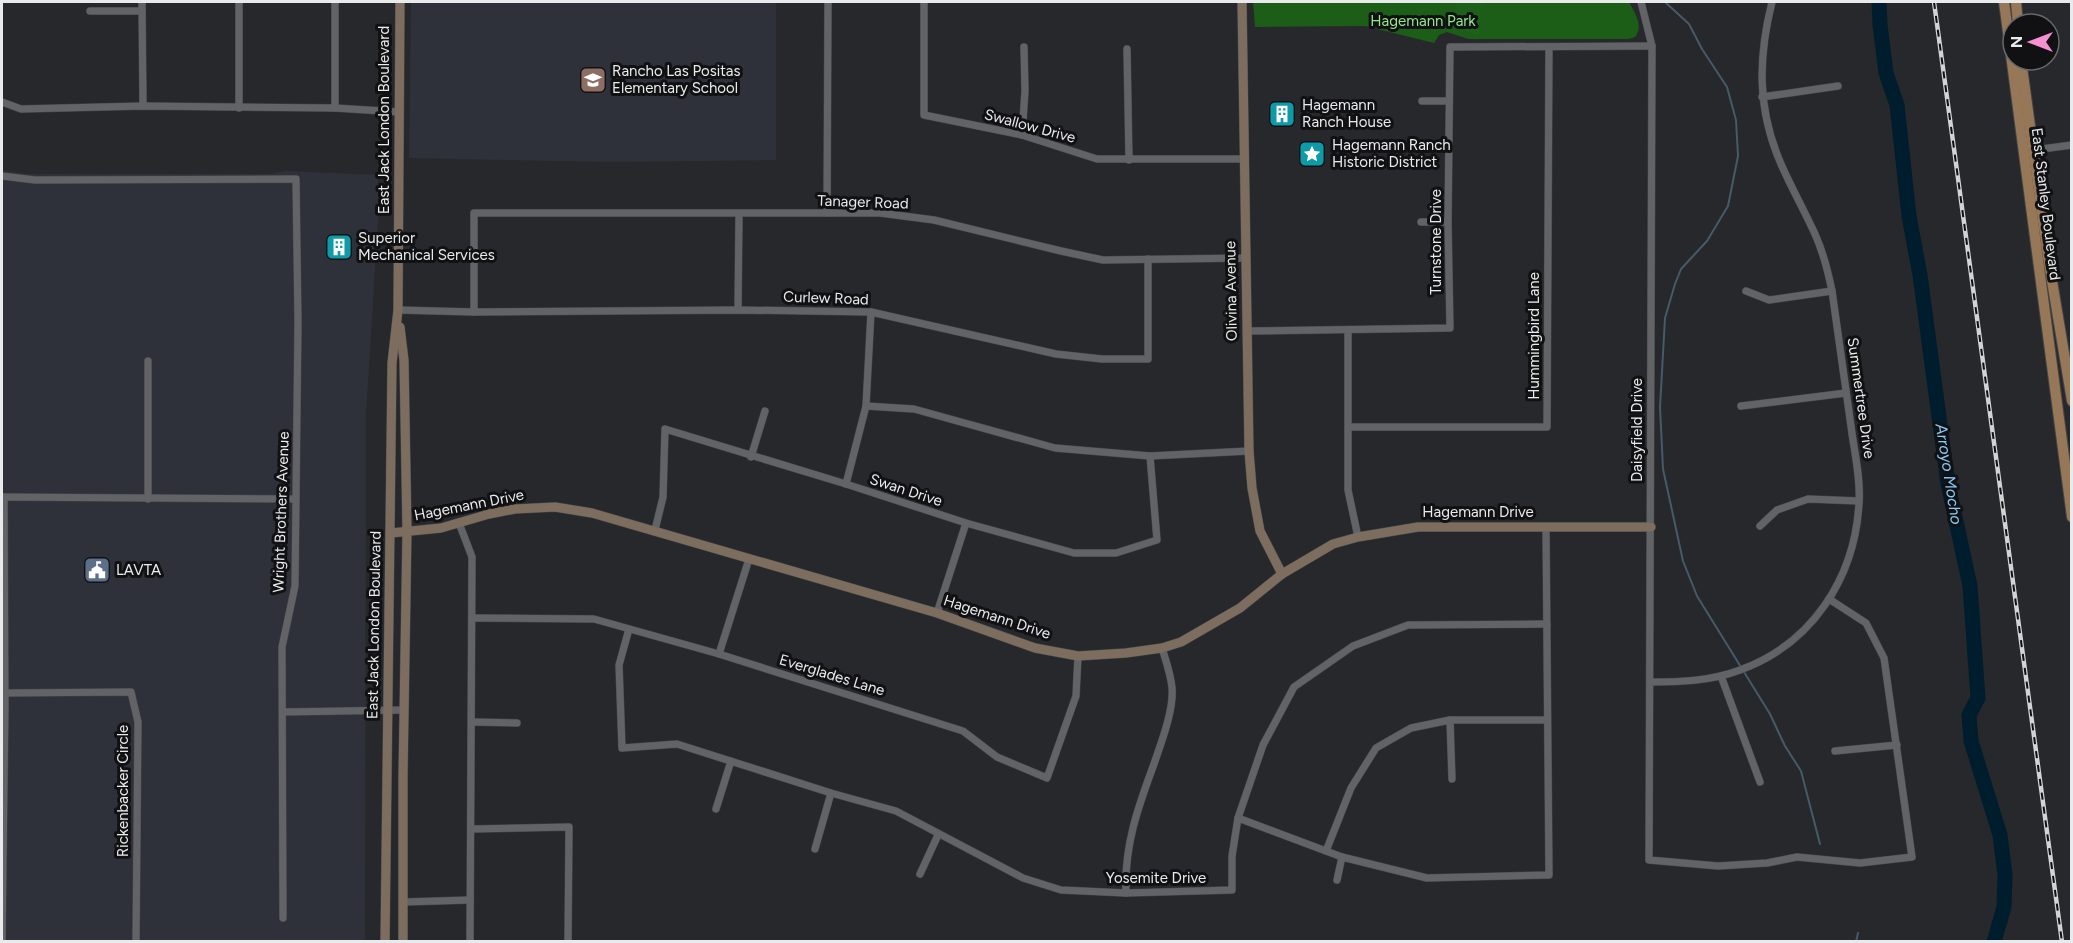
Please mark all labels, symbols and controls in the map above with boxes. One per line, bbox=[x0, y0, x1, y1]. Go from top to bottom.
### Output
park label: Hagemann Park bbox=[1370, 12, 1476, 30]
north arrow bbox=[2001, 12, 2061, 72]
street label: East Jack London Boulevard bbox=[375, 26, 393, 214]
text: N bbox=[2007, 36, 2026, 48]
place label: Rancho Las Positas Elementary School bbox=[612, 62, 740, 97]
school or university icon: Rancho Las Positas Elementary School bbox=[578, 65, 608, 95]
place label: Hagemann Ranch House bbox=[1302, 96, 1391, 131]
building icon: Hagemann Ranch House bbox=[1267, 99, 1297, 129]
street label: Swallow Drive bbox=[982, 105, 1078, 147]
street label: East Stanley Boulevard bbox=[2028, 127, 2064, 281]
place label: Hagemann Ranch Historic District bbox=[1332, 136, 1451, 171]
place icon: Hagemann Ranch Historic District bbox=[1297, 139, 1327, 169]
street label: Turnstone Drive bbox=[1427, 189, 1445, 295]
street label: Tanager Road bbox=[817, 191, 909, 213]
place label: Superior Mechanical Services bbox=[358, 229, 495, 264]
building icon: Superior Mechanical Services bbox=[324, 232, 354, 262]
street label: Olivina Avenue bbox=[1221, 241, 1241, 341]
street label: Hummingbird Lane bbox=[1525, 272, 1543, 400]
street label: Curlew Road bbox=[783, 288, 869, 308]
street label: Summertree Drive bbox=[1844, 336, 1878, 460]
street label: Daisyfield Drive bbox=[1628, 378, 1646, 482]
water label: Arroyo Mocho bbox=[1931, 421, 1966, 526]
street label: Wright Brothers Avenue bbox=[269, 431, 293, 593]
street label: Swan Drive bbox=[867, 470, 945, 510]
street label: Hagemann Drive bbox=[413, 486, 525, 524]
street label: Hagemann Drive bbox=[1422, 503, 1534, 521]
street label: East Jack London Boulevard bbox=[363, 531, 385, 719]
public building icon: LAVTA bbox=[82, 555, 112, 585]
place label: LAVTA bbox=[116, 561, 161, 579]
street label: Hagemann Drive bbox=[941, 591, 1053, 643]
street label: Everglades Lane bbox=[777, 650, 887, 700]
street label: Rickenbacker Circle bbox=[114, 725, 132, 857]
street label: Yosemite Drive bbox=[1106, 869, 1206, 887]

